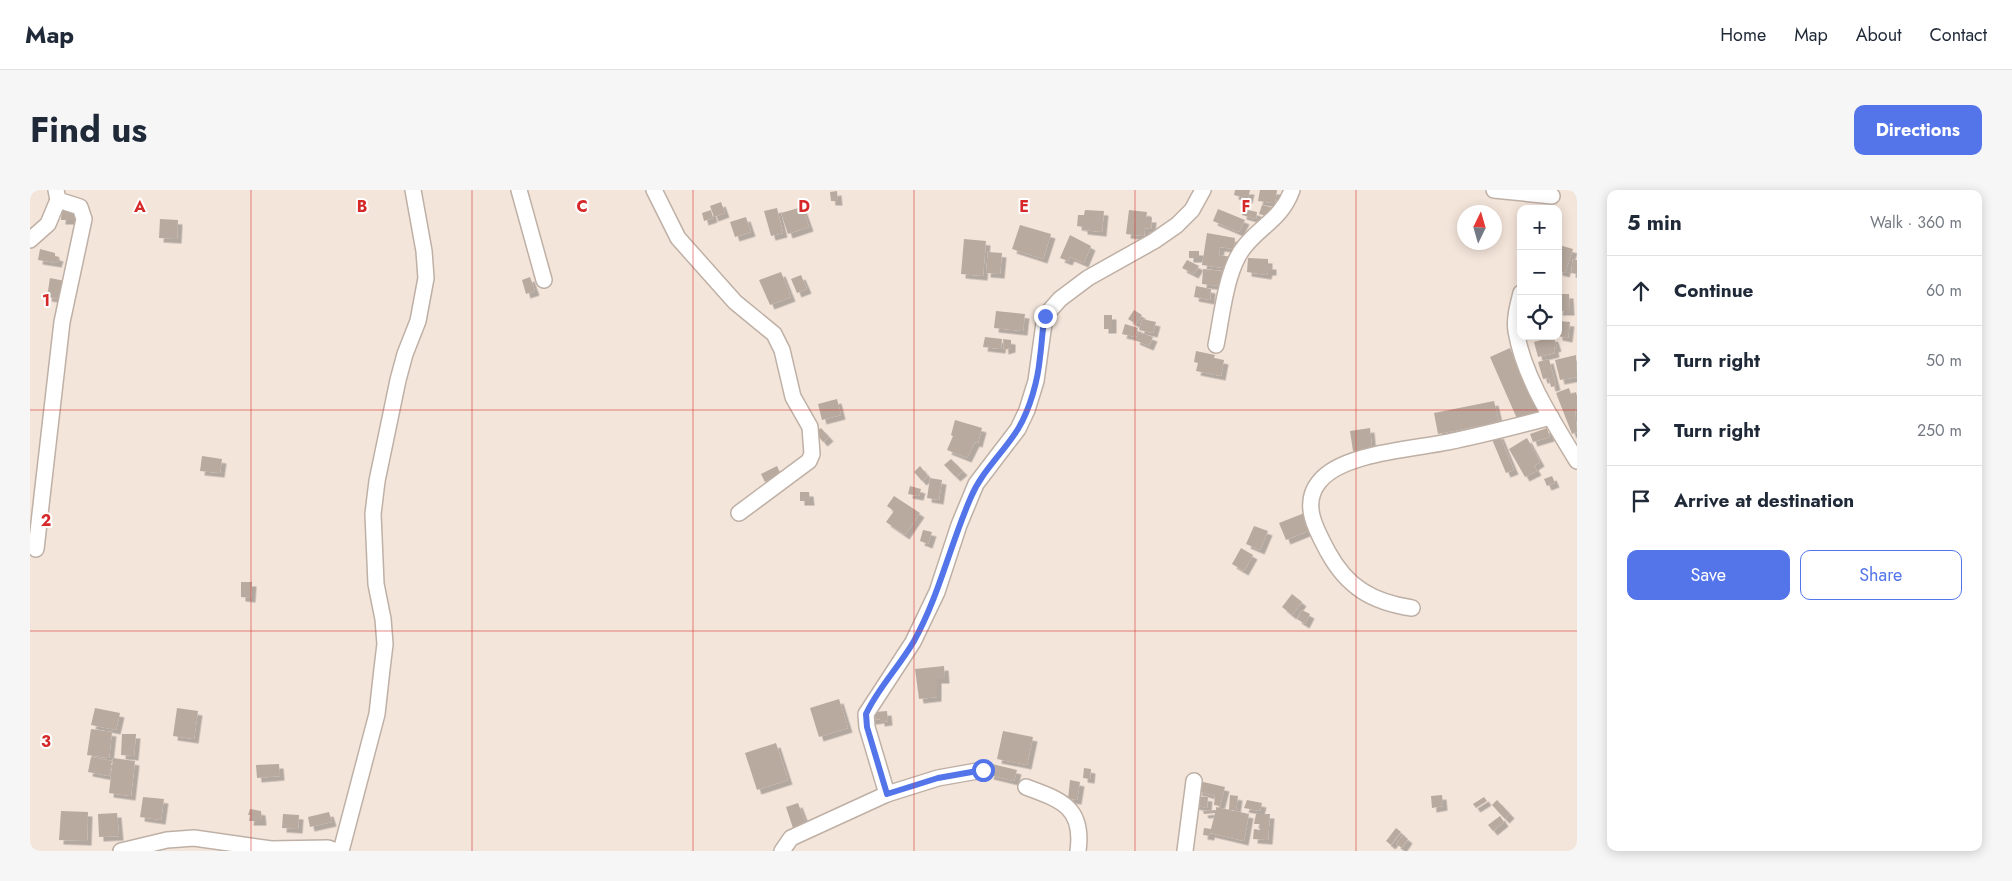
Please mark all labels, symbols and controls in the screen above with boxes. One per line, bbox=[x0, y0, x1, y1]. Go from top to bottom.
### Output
text: Map bbox=[25, 17, 74, 52]
text: Home bbox=[1720, 22, 1766, 48]
text: Map bbox=[1794, 22, 1828, 48]
text: About bbox=[1856, 22, 1901, 48]
text: Contact bbox=[1929, 22, 1987, 48]
text: Find us bbox=[30, 105, 147, 155]
button: Directions bbox=[1854, 105, 1982, 155]
text: A bbox=[133, 195, 146, 218]
text: B bbox=[357, 195, 367, 218]
text: C bbox=[576, 195, 588, 218]
text: D bbox=[798, 195, 810, 218]
text: E bbox=[1019, 195, 1029, 218]
text: F bbox=[1242, 195, 1250, 218]
north arrow bbox=[1457, 205, 1502, 250]
map controls bbox=[1517, 205, 1562, 340]
button: + bbox=[1517, 205, 1562, 250]
text: 5 min bbox=[1627, 208, 1682, 238]
text: Walk · 360 m bbox=[1870, 211, 1962, 234]
button: − bbox=[1517, 250, 1562, 295]
icon: ahead bbox=[1627, 277, 1655, 305]
text: Continue bbox=[1674, 277, 1753, 304]
text: 60 m bbox=[1926, 279, 1962, 302]
text: 1 bbox=[42, 289, 50, 312]
button: locate bbox=[1517, 295, 1562, 340]
route end bbox=[1034, 305, 1057, 328]
icon: right bbox=[1627, 347, 1655, 375]
text: Turn right bbox=[1674, 347, 1760, 374]
text: 50 m bbox=[1926, 349, 1962, 372]
icon: right bbox=[1627, 417, 1655, 445]
text: Turn right bbox=[1674, 417, 1760, 444]
text: 250 m bbox=[1917, 419, 1962, 442]
icon: arrive bbox=[1627, 487, 1655, 515]
text: Arrive at destination bbox=[1674, 487, 1854, 514]
text: 2 bbox=[41, 509, 51, 532]
button: Save bbox=[1627, 550, 1790, 600]
button: Share bbox=[1800, 550, 1962, 600]
text: 3 bbox=[41, 730, 51, 753]
route start bbox=[972, 759, 995, 782]

